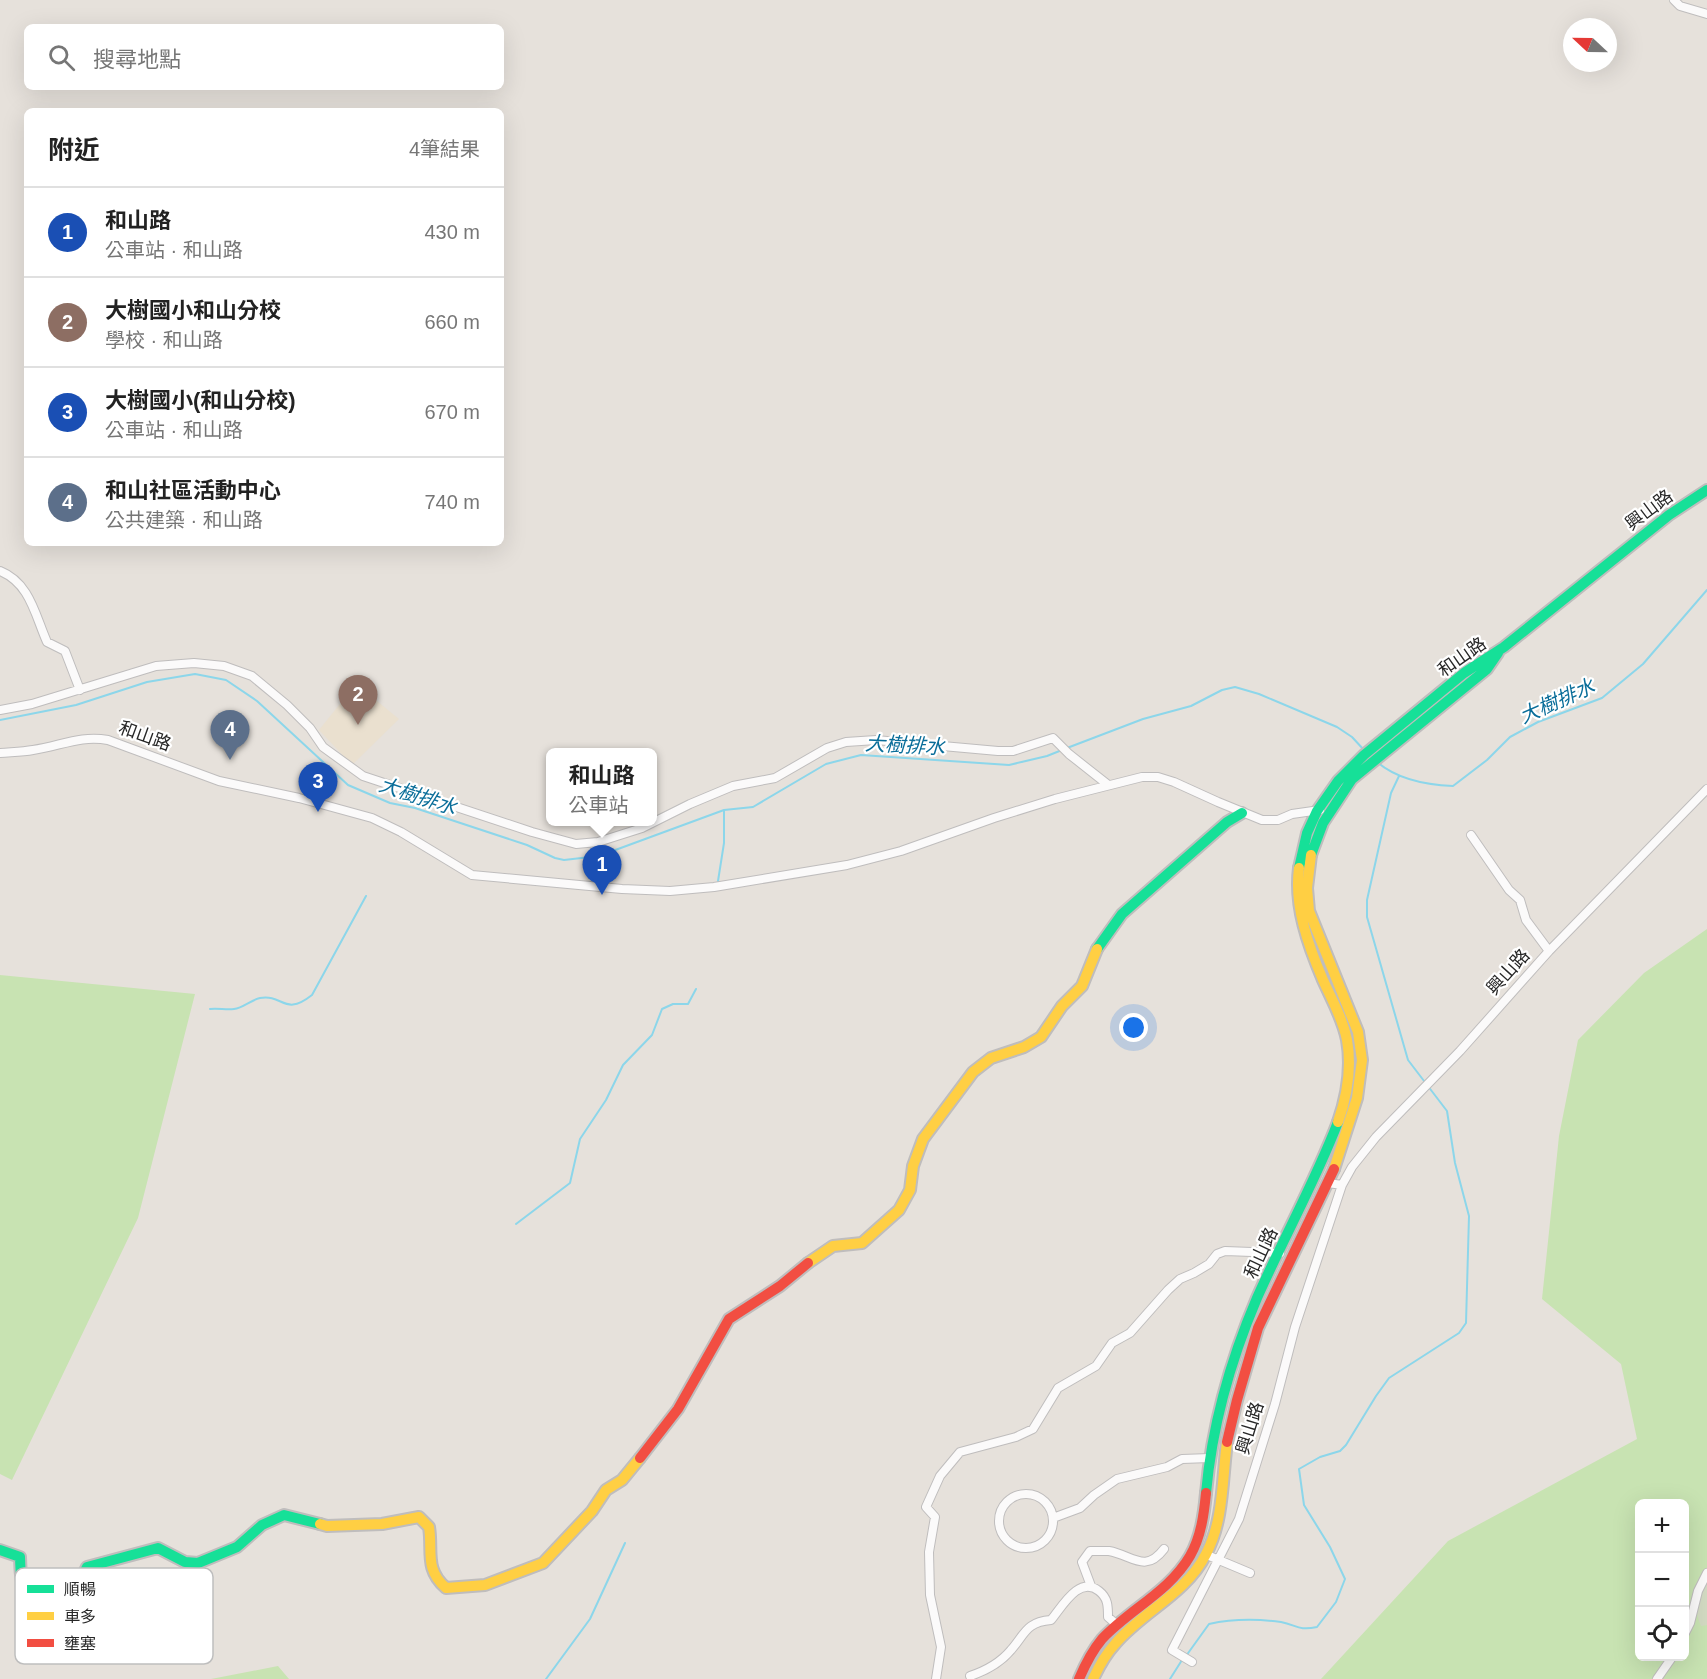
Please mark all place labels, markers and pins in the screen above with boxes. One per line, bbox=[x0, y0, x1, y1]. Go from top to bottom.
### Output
pin: 2 bbox=[338, 676, 378, 725]
pin: 4 bbox=[210, 710, 250, 760]
pin: 3 bbox=[298, 762, 338, 812]
pin: 1 bbox=[582, 846, 622, 895]

